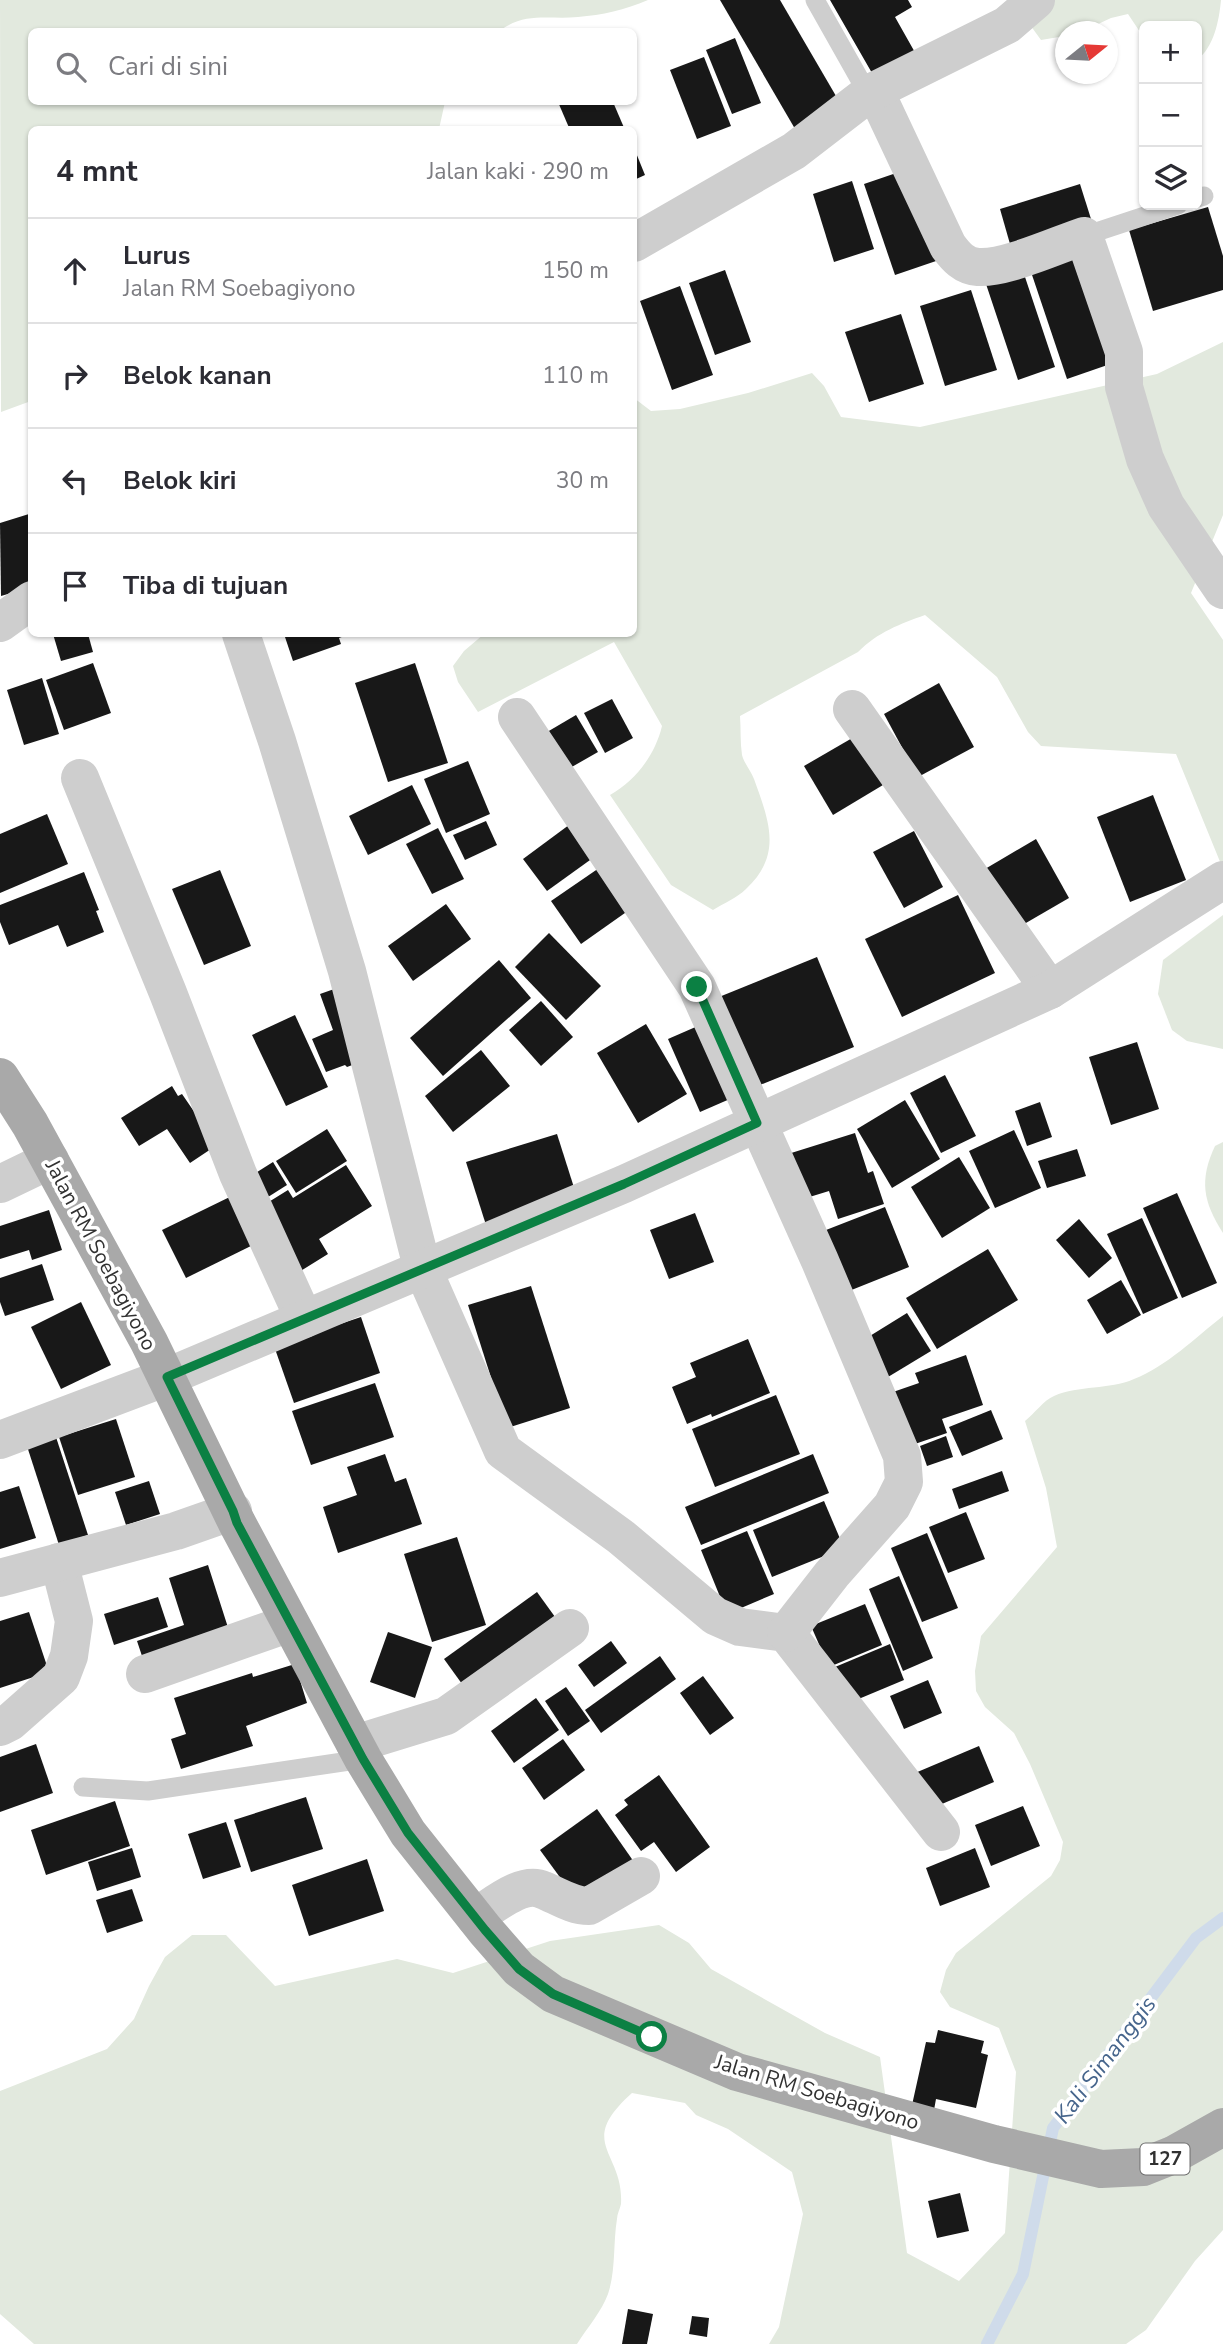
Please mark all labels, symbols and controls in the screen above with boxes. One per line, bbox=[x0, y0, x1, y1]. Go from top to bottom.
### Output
north arrow bbox=[1055, 21, 1118, 84]
map controls bbox=[1139, 21, 1202, 210]
button: + bbox=[1139, 21, 1202, 84]
search box bbox=[28, 28, 637, 105]
icon: search bbox=[52, 48, 90, 86]
text: Cari di sini bbox=[108, 49, 228, 84]
button: − bbox=[1139, 84, 1202, 147]
button: layers bbox=[1139, 147, 1202, 210]
text: 4 mnt bbox=[56, 151, 137, 192]
text: Jalan kaki · 290 m bbox=[427, 156, 609, 187]
text: Lurus bbox=[123, 238, 190, 273]
icon: ahead bbox=[56, 252, 94, 290]
text: 150 m bbox=[542, 255, 609, 286]
text: Jalan RM Soebagiyono bbox=[123, 273, 355, 304]
icon: right bbox=[56, 357, 94, 395]
text: Belok kanan bbox=[123, 358, 272, 393]
text: 110 m bbox=[542, 360, 609, 391]
icon: left bbox=[56, 462, 94, 500]
text: Belok kiri bbox=[123, 463, 236, 498]
text: 30 m bbox=[556, 465, 609, 496]
icon: arrive bbox=[56, 567, 94, 605]
text: Tiba di tujuan bbox=[123, 568, 288, 603]
route end bbox=[681, 971, 712, 1002]
street label: Jalan RM Soebagiyono bbox=[38, 1154, 163, 1355]
water label: Kali Simanggis bbox=[1047, 1990, 1163, 2130]
route start bbox=[636, 2021, 667, 2052]
street label: Jalan RM Soebagiyono bbox=[710, 2047, 923, 2136]
road number: 127 bbox=[1140, 2144, 1190, 2174]

